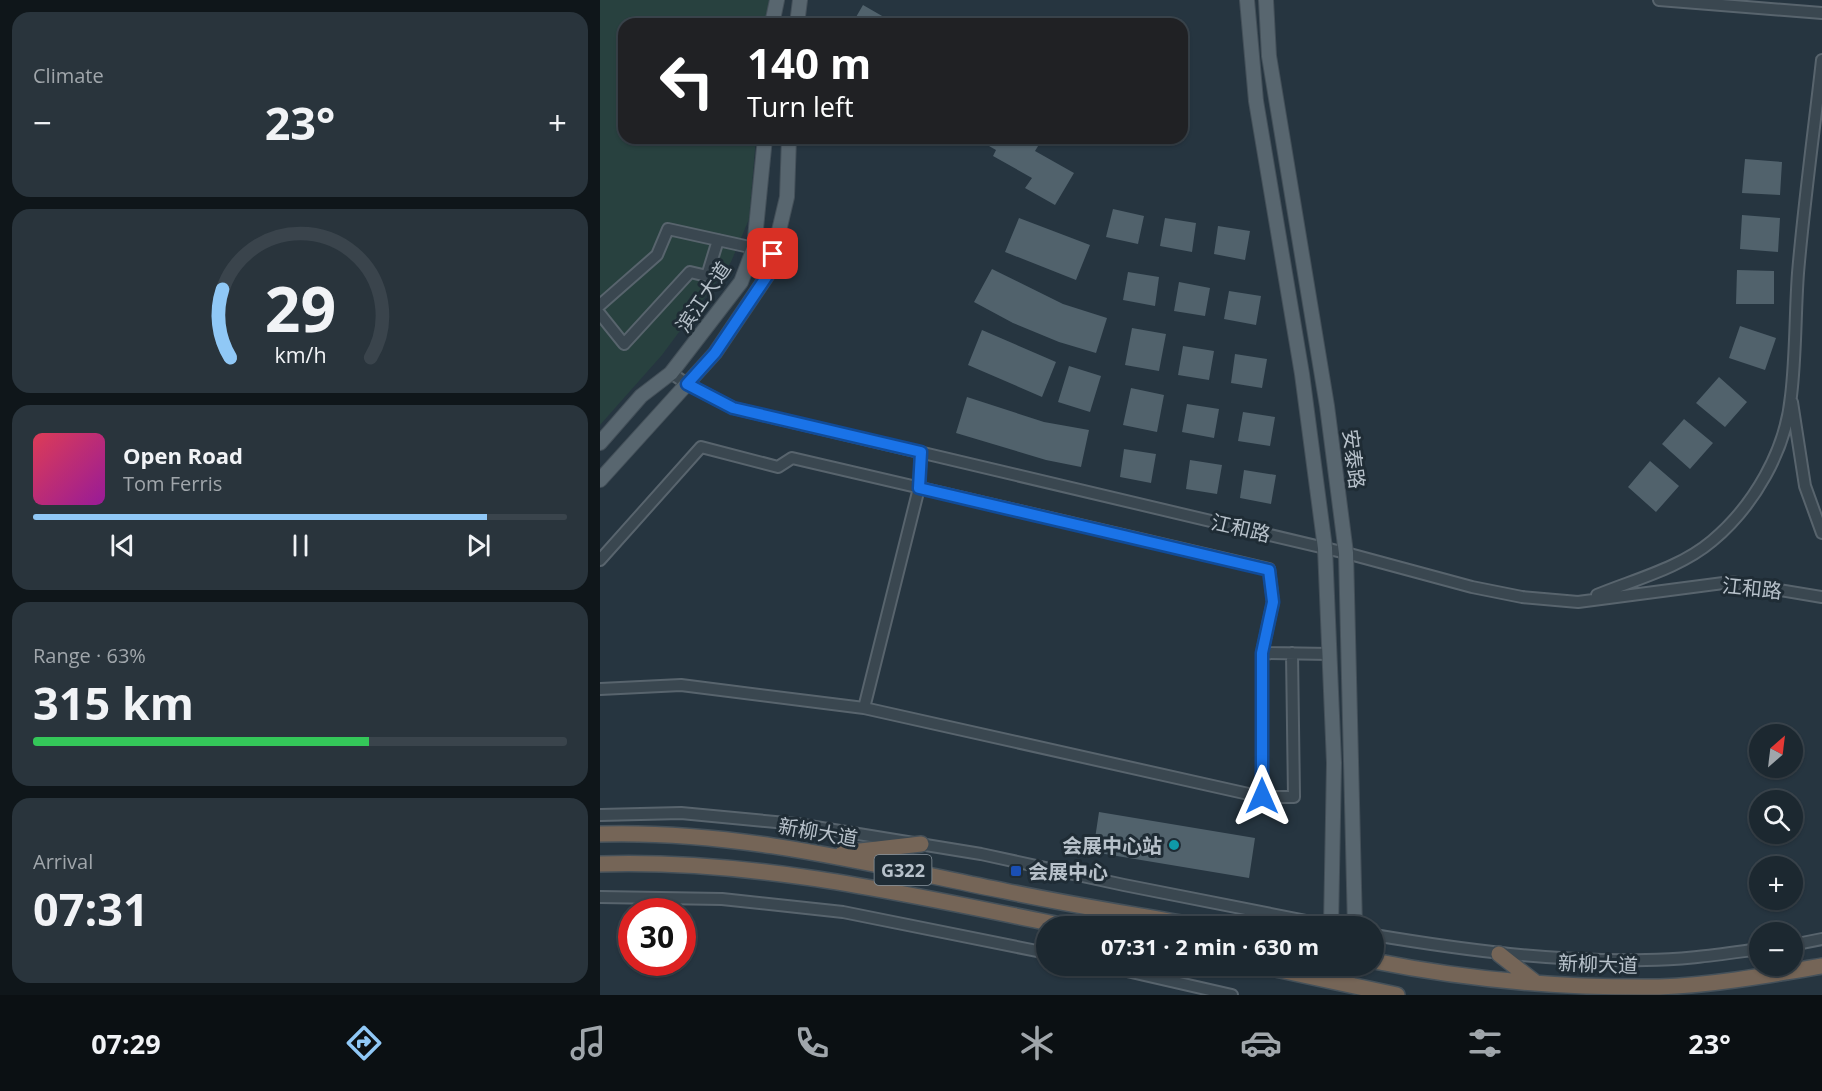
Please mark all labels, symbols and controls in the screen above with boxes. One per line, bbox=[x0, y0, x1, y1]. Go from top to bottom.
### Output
text: 140 m bbox=[747, 34, 871, 91]
icon: left bbox=[648, 42, 726, 120]
text: Climate bbox=[33, 62, 104, 89]
text: Turn left bbox=[747, 88, 854, 125]
text: 23° bbox=[265, 92, 335, 153]
text: − bbox=[33, 100, 52, 145]
text: + bbox=[548, 100, 567, 145]
pin bbox=[747, 228, 798, 279]
icon: arrive bbox=[756, 237, 789, 270]
street label: 滨江大道 bbox=[669, 256, 737, 338]
text: 29 bbox=[264, 265, 336, 350]
text: km/h bbox=[274, 340, 326, 369]
street label: 安泰路 bbox=[1337, 428, 1371, 490]
text: Open Road bbox=[123, 440, 243, 470]
text: Tom Ferris bbox=[123, 470, 222, 497]
street label: 江和路 bbox=[1209, 508, 1273, 548]
icon: previous bbox=[106, 529, 139, 562]
icon: pause bbox=[284, 529, 317, 562]
icon: next bbox=[462, 529, 495, 562]
street label: 江和路 bbox=[1721, 571, 1783, 605]
text: Range · 63% bbox=[33, 642, 146, 669]
text: 315 km bbox=[33, 672, 194, 733]
north arrow bbox=[1749, 724, 1803, 778]
map controls bbox=[1749, 724, 1803, 976]
position arrow bbox=[1230, 764, 1294, 828]
button: search bbox=[1749, 790, 1803, 844]
street label: 新柳大道 bbox=[776, 812, 860, 852]
place label: 会展中心站 bbox=[1062, 832, 1162, 859]
marker: 会展中心站 bbox=[1167, 838, 1181, 852]
text: Arrival bbox=[33, 848, 93, 875]
road number: G322 bbox=[874, 855, 932, 885]
button: + bbox=[1749, 856, 1803, 910]
place label: 会展中心 bbox=[1028, 858, 1108, 885]
marker: 会展中心 bbox=[1009, 864, 1023, 878]
text: 07:31 bbox=[33, 878, 149, 939]
speed limit sign: 30 bbox=[618, 898, 696, 976]
button: − bbox=[1749, 922, 1803, 976]
text: 07:31 · 2 min · 630 m bbox=[1101, 931, 1319, 961]
street label: 新柳大道 bbox=[1558, 949, 1638, 979]
icon: directions bbox=[343, 1022, 385, 1064]
icon: music bbox=[567, 1022, 609, 1064]
icon: phone bbox=[791, 1022, 833, 1064]
icon: climate bbox=[1016, 1022, 1058, 1064]
icon: car bbox=[1240, 1022, 1282, 1064]
icon: filters bbox=[1464, 1022, 1506, 1064]
text: 07:29 bbox=[91, 1025, 161, 1062]
text: 23° bbox=[1688, 1025, 1731, 1062]

